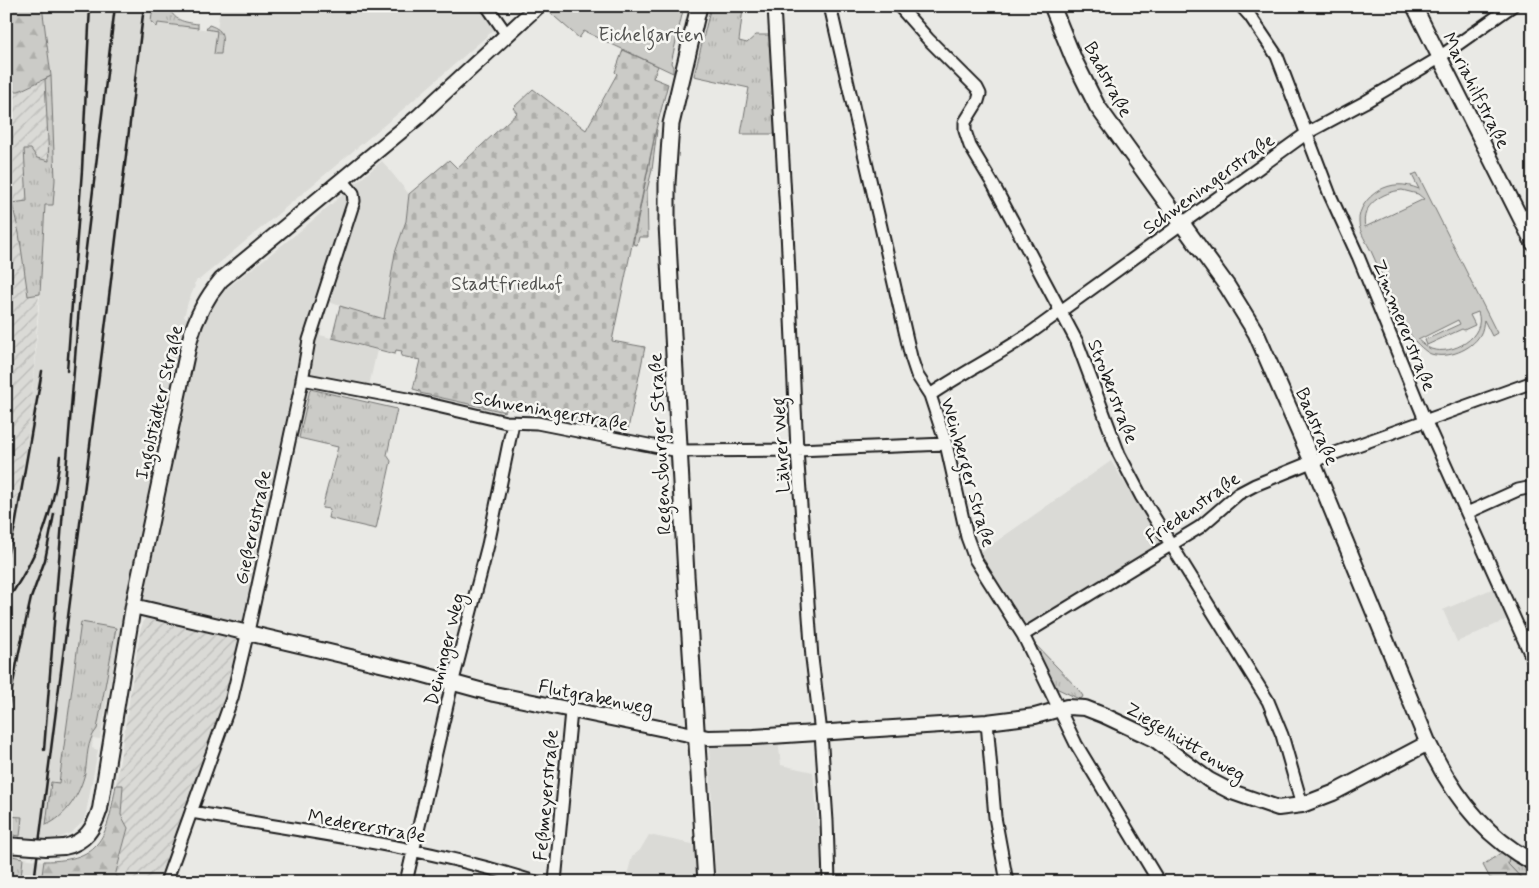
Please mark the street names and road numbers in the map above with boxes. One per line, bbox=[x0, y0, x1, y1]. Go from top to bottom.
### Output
street label: Mariahilfstraße bbox=[1436, 28, 1516, 153]
street label: Badstraße bbox=[1077, 38, 1138, 122]
street label: Schweningerstraße bbox=[1138, 128, 1280, 241]
street label: Zimmererstraße bbox=[1366, 256, 1441, 395]
street label: Ingolstädter Straße bbox=[130, 323, 192, 483]
street label: Stroberstraße bbox=[1081, 336, 1144, 447]
street label: Regensburger Straße bbox=[643, 352, 681, 535]
street label: Badstraße bbox=[1289, 384, 1344, 469]
street label: Schweningerstraße bbox=[471, 385, 630, 438]
street label: Weinberger Straße bbox=[931, 395, 1001, 551]
street label: Lährer Weg bbox=[767, 396, 799, 493]
street label: Friedenstraße bbox=[1141, 466, 1245, 550]
street label: Gießereistraße bbox=[229, 468, 278, 587]
street label: Deininger Weg bbox=[419, 590, 473, 709]
street label: Flutgrabenweg bbox=[536, 674, 655, 723]
street label: Ziegelhüttenweg bbox=[1119, 697, 1250, 791]
street label: Feßmeyerstraße bbox=[528, 728, 565, 862]
street label: Medererstraße bbox=[306, 804, 428, 849]

